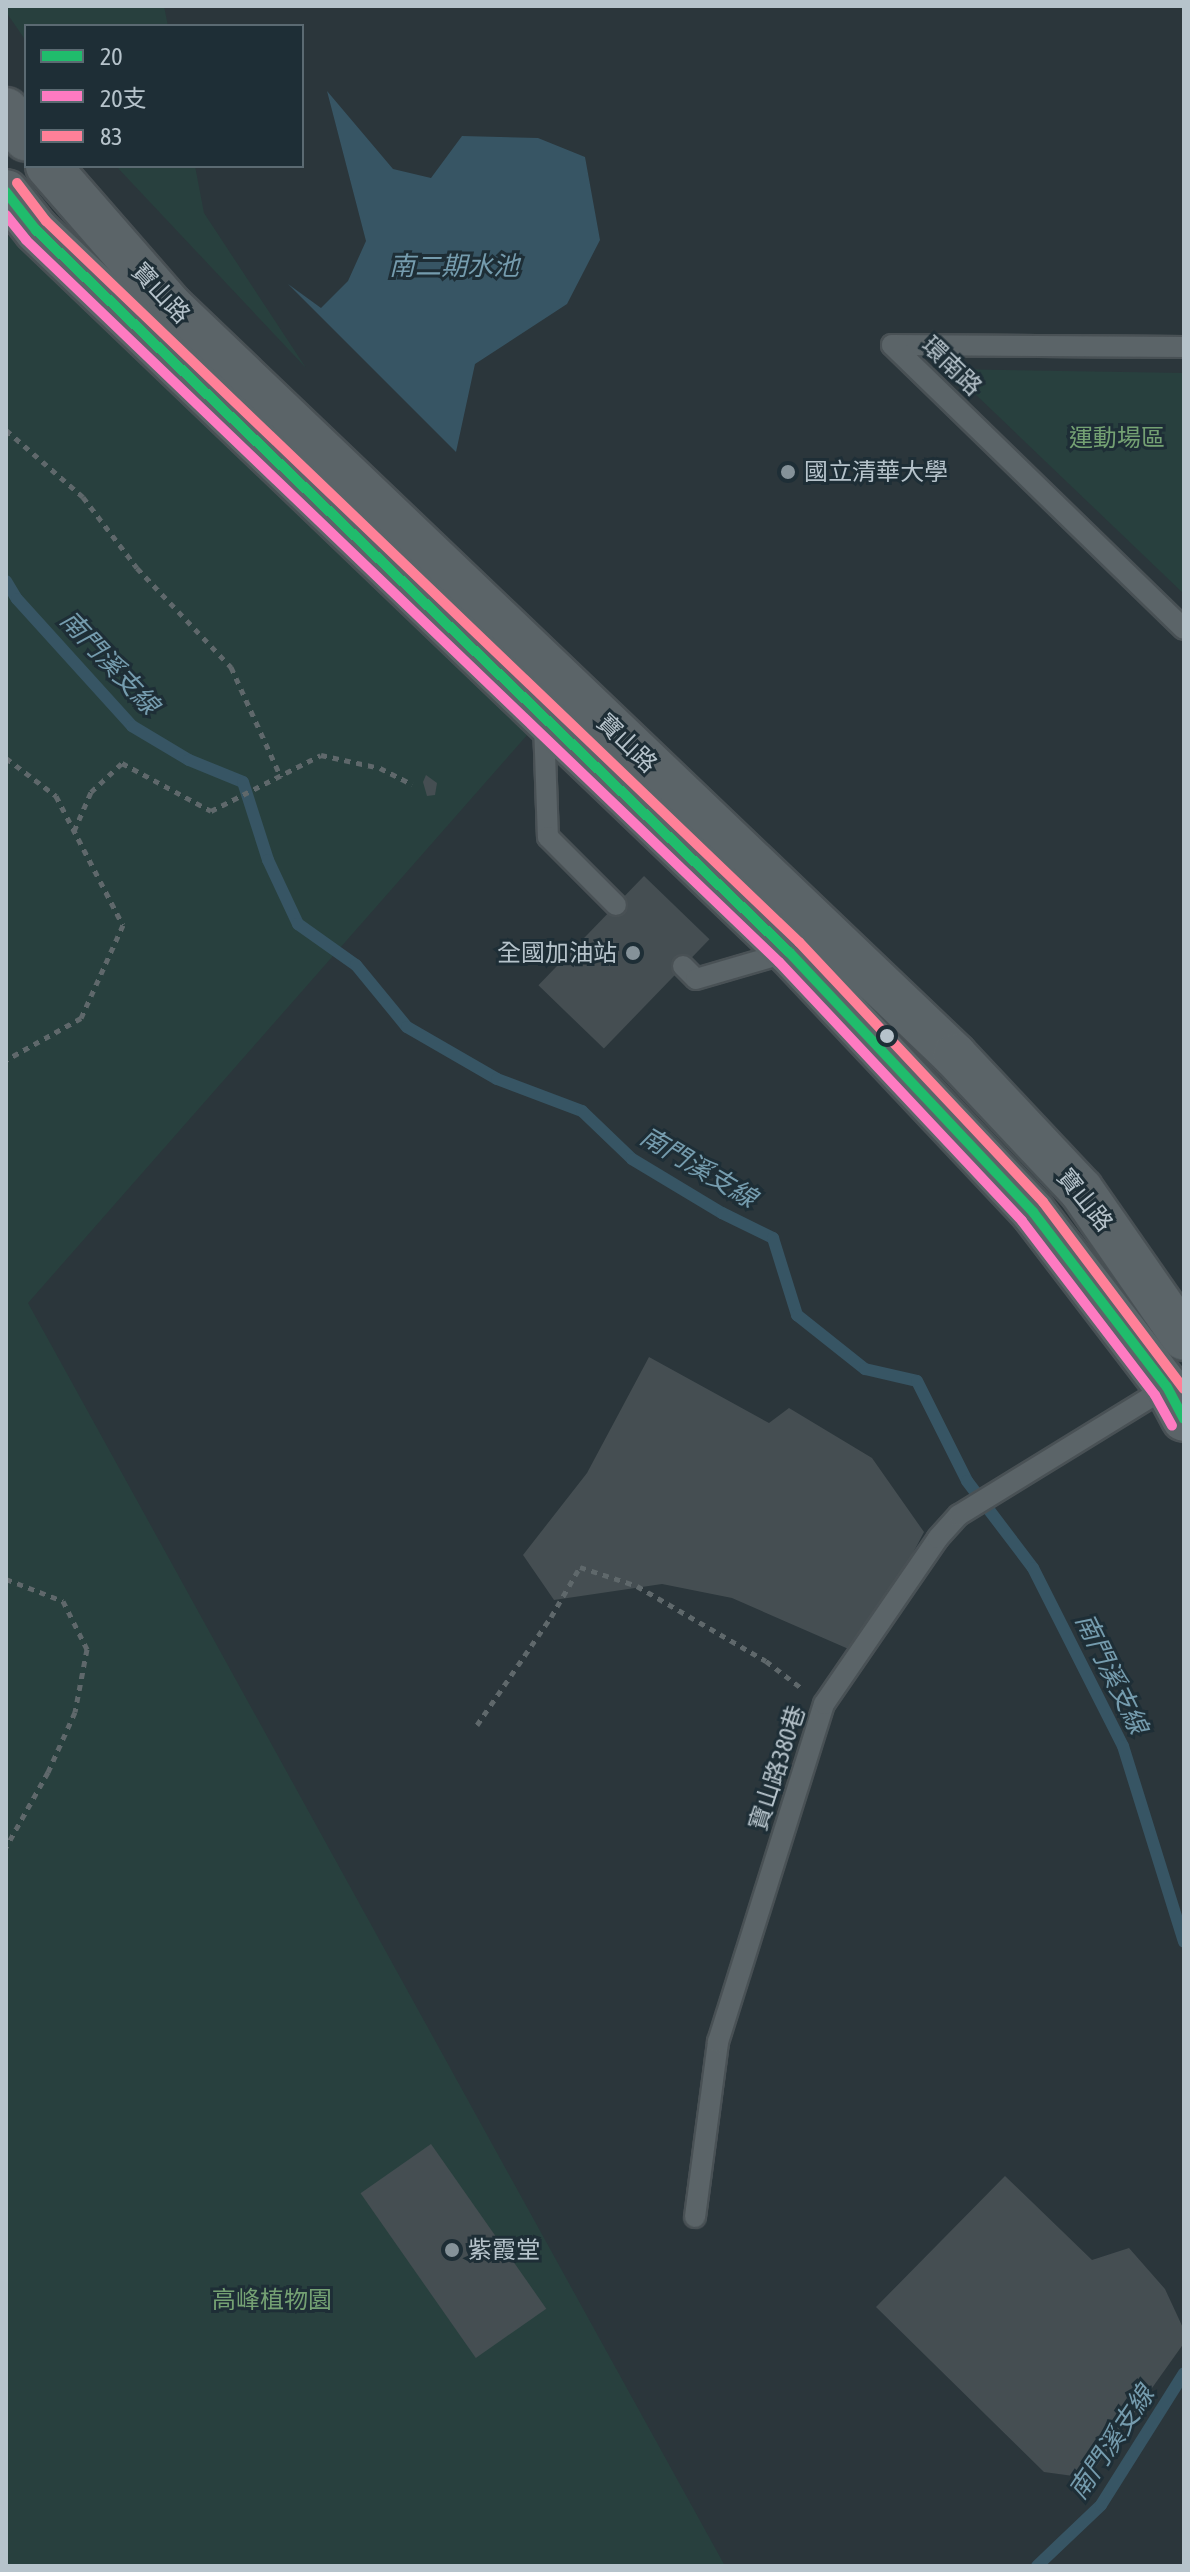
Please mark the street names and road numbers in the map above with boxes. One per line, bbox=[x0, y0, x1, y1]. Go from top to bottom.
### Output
street label: 寶山路 bbox=[126, 257, 196, 329]
street label: 環南路 bbox=[916, 331, 988, 401]
street label: 寶山路 bbox=[591, 708, 663, 778]
street label: 寶山路 bbox=[1051, 1163, 1119, 1237]
street label: 寶山路380巷 bbox=[743, 1702, 811, 1834]

